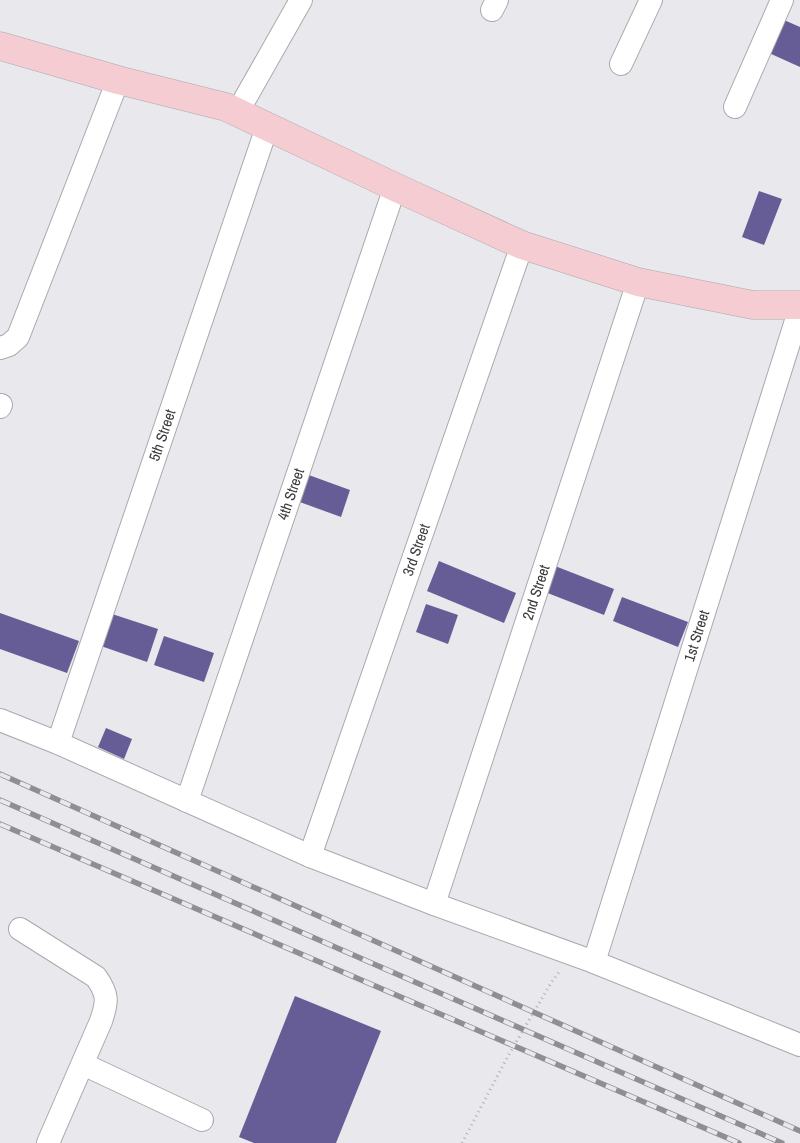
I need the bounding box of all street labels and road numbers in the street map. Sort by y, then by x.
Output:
street label: 5th Street [143,406,181,464]
street label: 4th Street [272,465,309,523]
street label: 3rd Street [397,520,435,579]
street label: 2nd Street [517,561,555,622]
street label: 1st Street [678,607,714,664]

